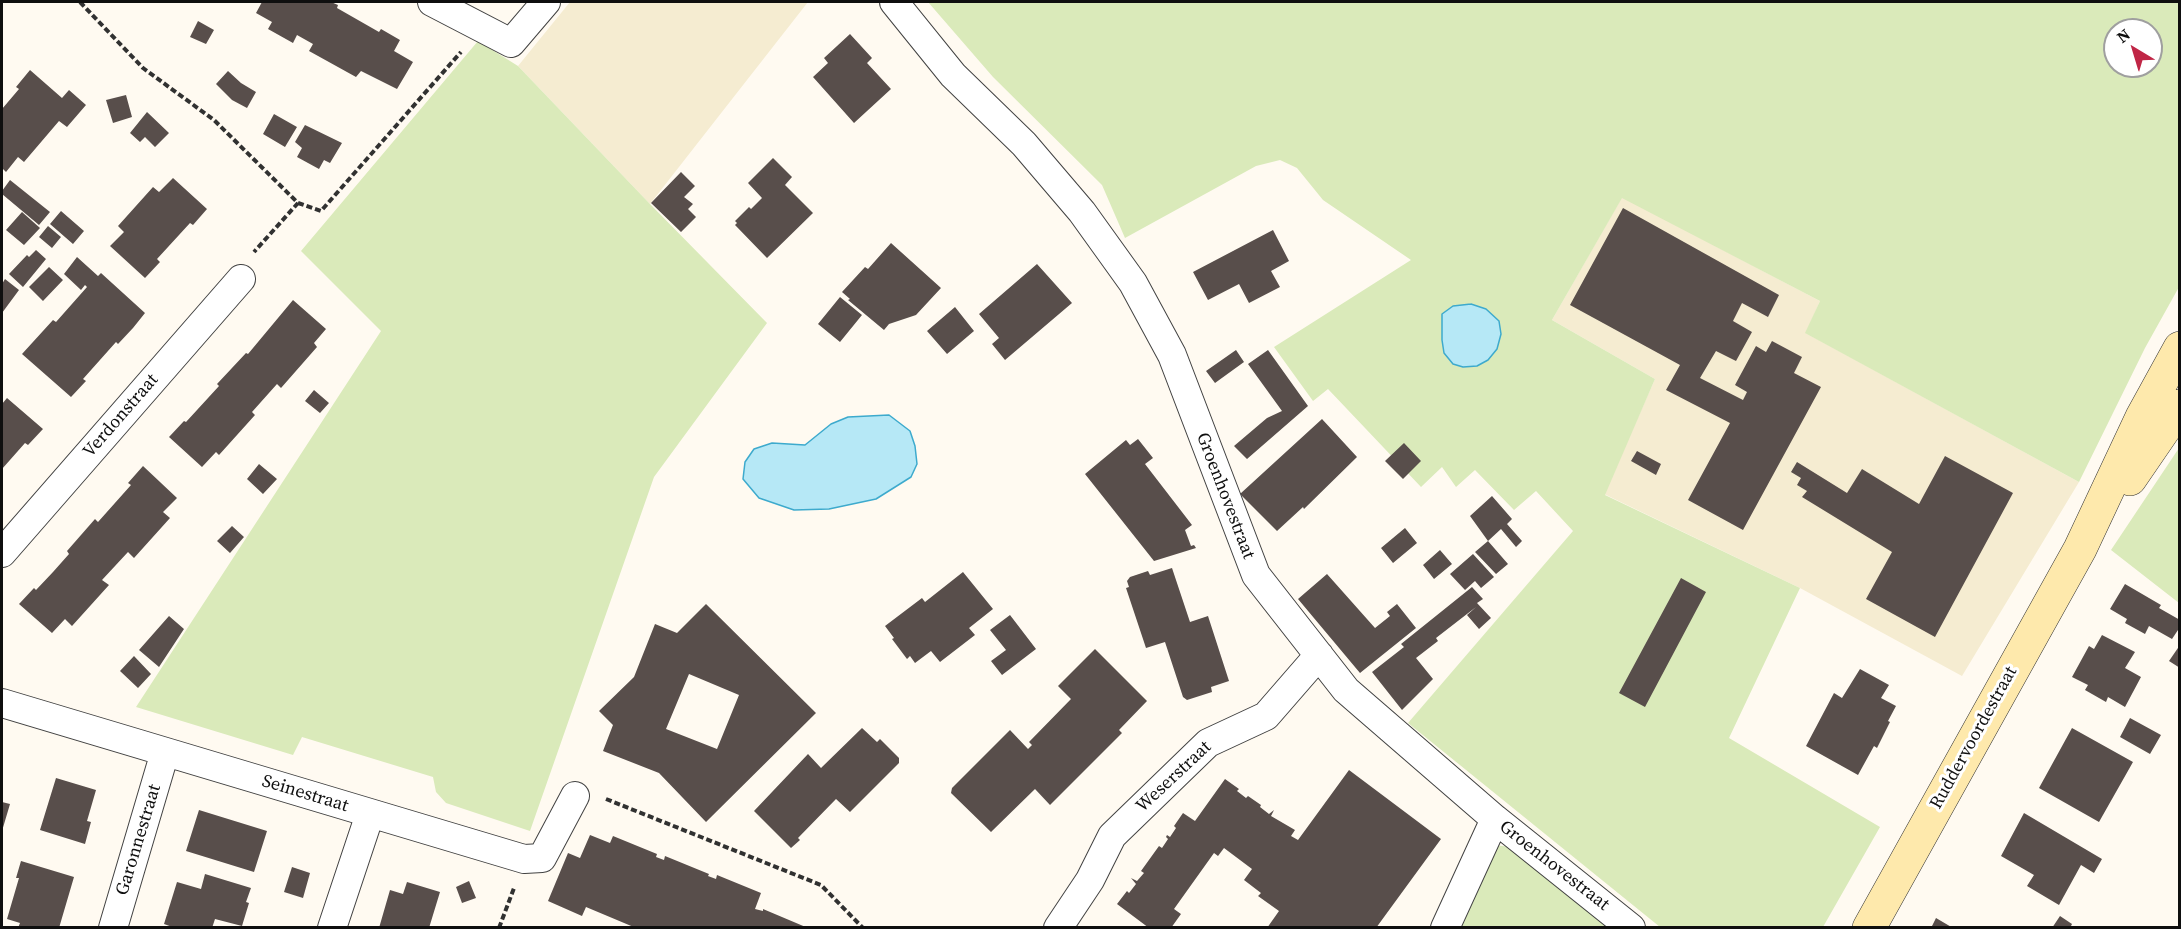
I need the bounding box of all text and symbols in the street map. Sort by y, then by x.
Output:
north arrow [2103,18,2163,78]
text: N [2112,23,2135,48]
street label: Verdonstraat [79,370,163,462]
street label: Groenhovestraat [1191,430,1259,562]
street label: Ruddervoordestraat [1926,663,2022,813]
street label: Weserstraat [1132,737,1216,817]
street label: Seinestraat [259,771,351,817]
street label: Garonnestraat [112,782,166,898]
street label: Groenhovestraat [1495,816,1613,916]

